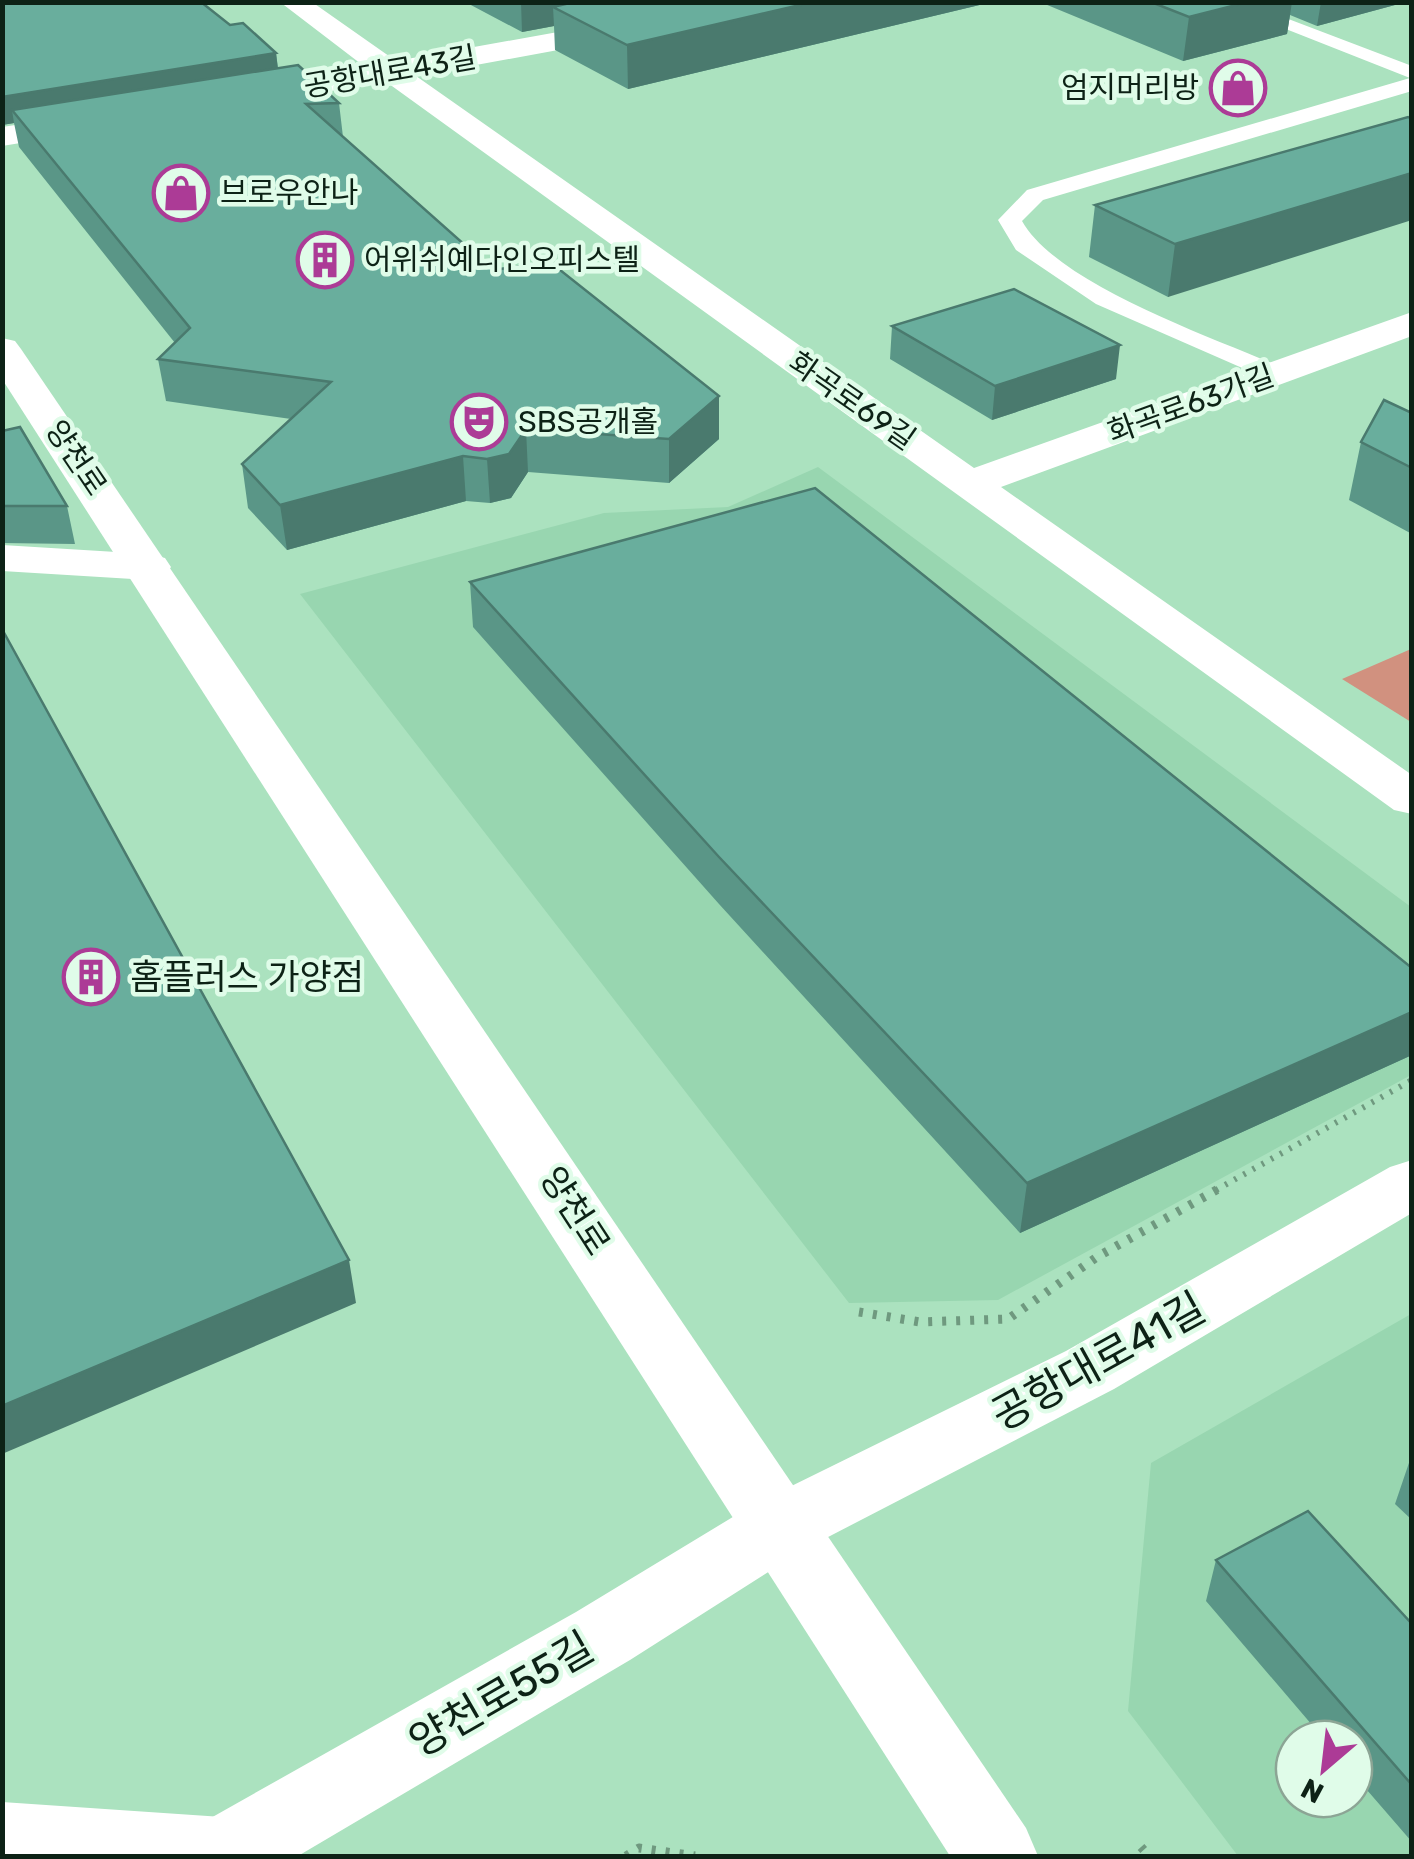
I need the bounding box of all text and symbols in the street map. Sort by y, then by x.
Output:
street label: 공항대로43길 [301,39,479,105]
shop icon: 엄지머리방 [1208,58,1268,118]
place label: 엄지머리방 [1061,70,1199,106]
shop icon: 브로우안나 [151,163,211,223]
place label: 브로우안나 [220,175,358,211]
building icon: 어위쉬예다인오피스텔 [295,230,355,290]
place label: 어위쉬예다인오피스텔 [364,242,640,278]
street label: 화곡로69길 [782,344,922,458]
street label: 화곡로63가길 [1103,357,1279,451]
theatre icon: SBS공개홀 [449,392,509,452]
place label: SBS공개홀 [518,404,658,440]
street label: 양천로 [38,414,114,502]
building icon: 홈플러스 가양점 [61,947,121,1007]
place label: 홈플러스 가양점 [130,956,364,998]
street label: 양천로 [531,1159,619,1263]
street label: 공항대로41길 [983,1283,1214,1441]
street label: 양천로55길 [400,1622,603,1768]
north arrow [1274,1719,1374,1819]
text: N [1296,1771,1329,1810]

